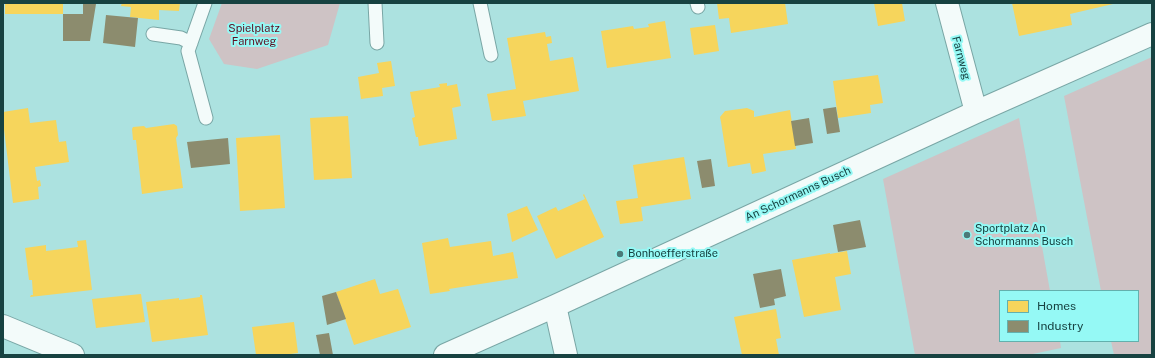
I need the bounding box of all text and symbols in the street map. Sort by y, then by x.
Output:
park label: Spielplatz Farnweg [228,22,280,48]
street label: Farnweg [949,35,973,81]
street label: An Schormanns Busch [743,164,853,224]
place label: Sportplatz An Schormanns Busch [975,222,1073,248]
marker: Sportplatz An Schormanns Busch [962,230,972,240]
place label: Bonhoefferstraße [628,247,718,261]
marker: Bonhoefferstraße [615,249,625,259]
legend [999,290,1139,342]
text: Homes [1037,299,1076,313]
text: Industry [1037,319,1083,333]

